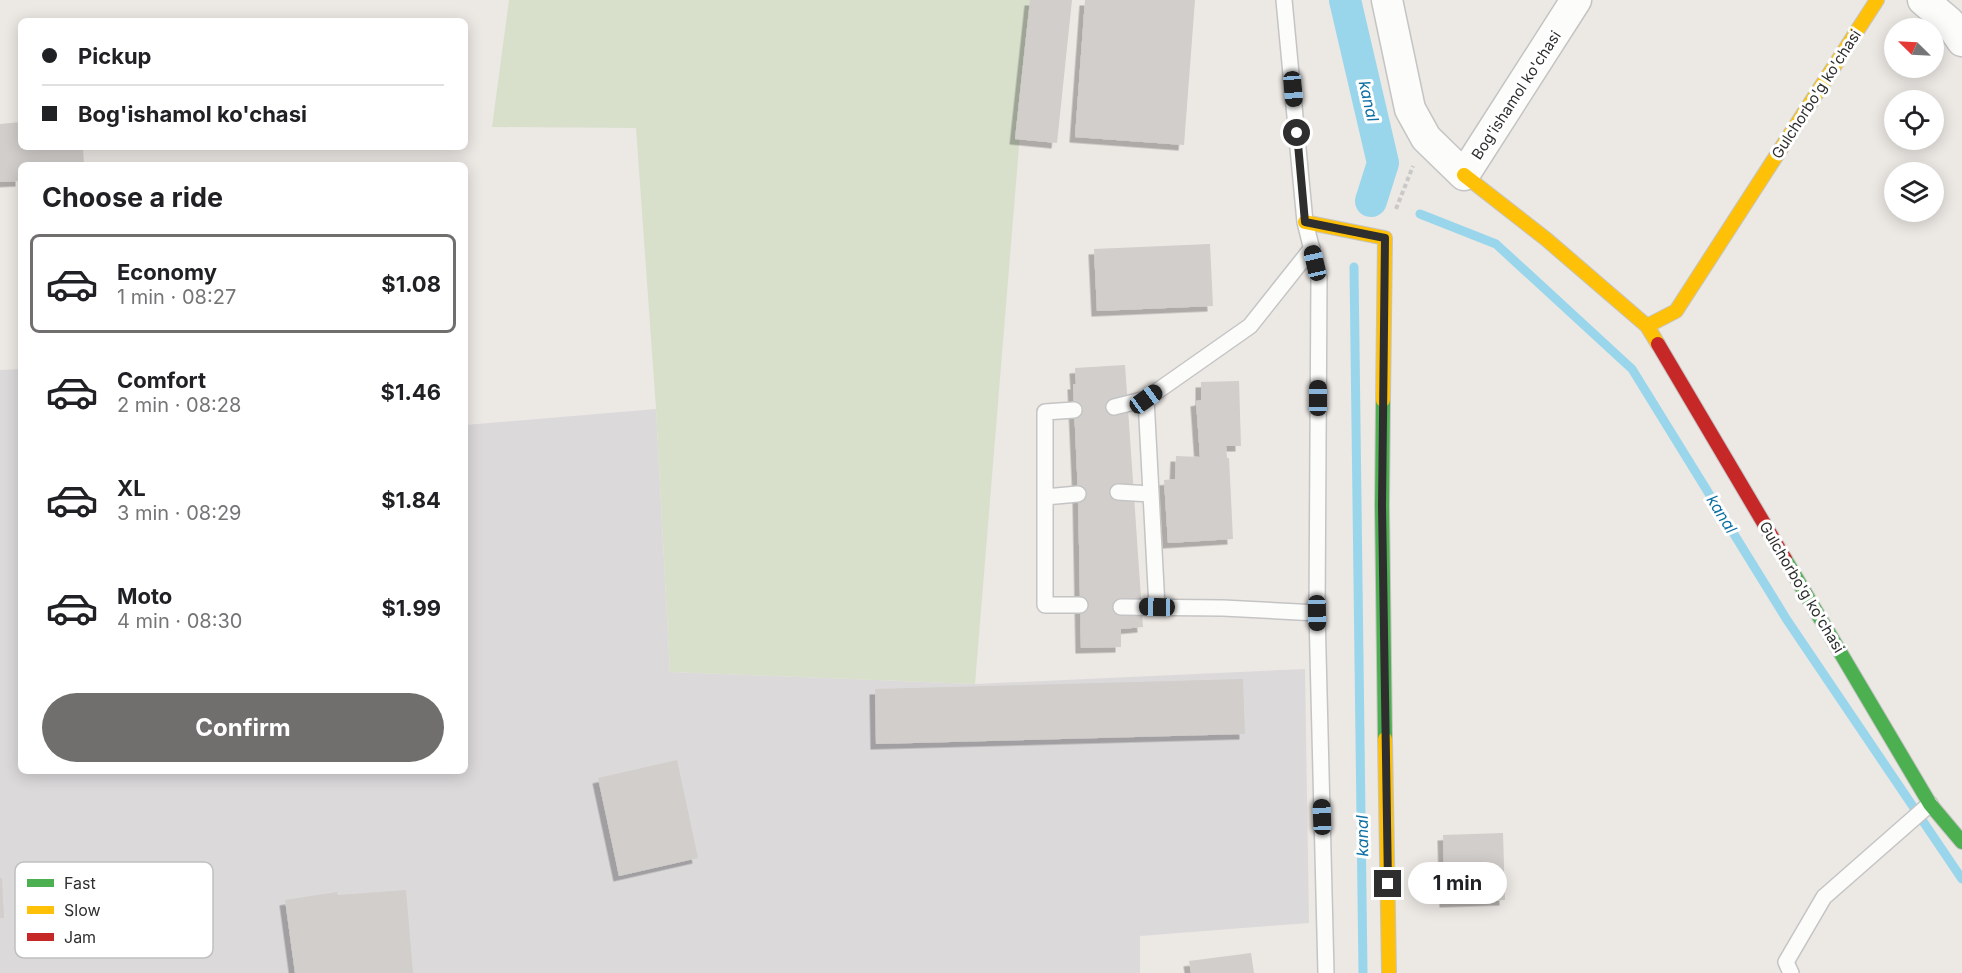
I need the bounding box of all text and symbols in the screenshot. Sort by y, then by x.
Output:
north arrow [1884,18,1944,78]
map controls [1884,18,1944,222]
street label: Gulchorbo'g ko'chasi [1767,26,1865,162]
street label: Bog'ishamol ko'chasi [1467,27,1565,163]
text: Pickup [78,43,152,69]
car [1282,70,1304,108]
water label: kanal [1355,79,1383,124]
button: locate [1884,90,1944,150]
text: Bog'ishamol ko'chasi [78,101,307,127]
route start [1283,119,1310,146]
button: layers [1884,162,1944,222]
text: Choose a ride [42,181,223,214]
car [1302,243,1328,283]
icon: car [45,257,99,311]
text: Economy [117,259,217,285]
text: $1.08 [381,271,441,297]
text: 1 min · 08:27 [117,285,236,309]
icon: car [45,365,99,419]
text: Comfort [117,367,206,393]
text: $1.46 [381,379,441,405]
car [1309,380,1327,416]
car [1126,381,1166,417]
text: 2 min · 08:28 [117,393,241,417]
icon: car [45,473,99,527]
text: XL [117,475,146,501]
text: $1.84 [381,487,441,513]
water label: kanal [1703,491,1742,537]
text: 3 min · 08:29 [117,501,242,525]
street label: Gulchorbo'g ko'chasi [1755,518,1849,656]
icon: car [45,581,99,635]
text: Moto [117,583,172,609]
text: $1.99 [381,595,441,621]
car [1308,595,1326,631]
car [1139,598,1175,616]
text: 4 min · 08:30 [117,609,242,633]
button: Confirm [42,693,444,762]
car [1312,799,1332,835]
water label: kanal [1352,815,1372,857]
legend [15,862,213,958]
callout: 1 min [1409,863,1508,905]
route end [1374,870,1401,897]
text: 1 min [1433,871,1482,895]
text: Fast [64,873,96,893]
text: Slow [64,900,101,920]
text: Jam [64,927,96,947]

